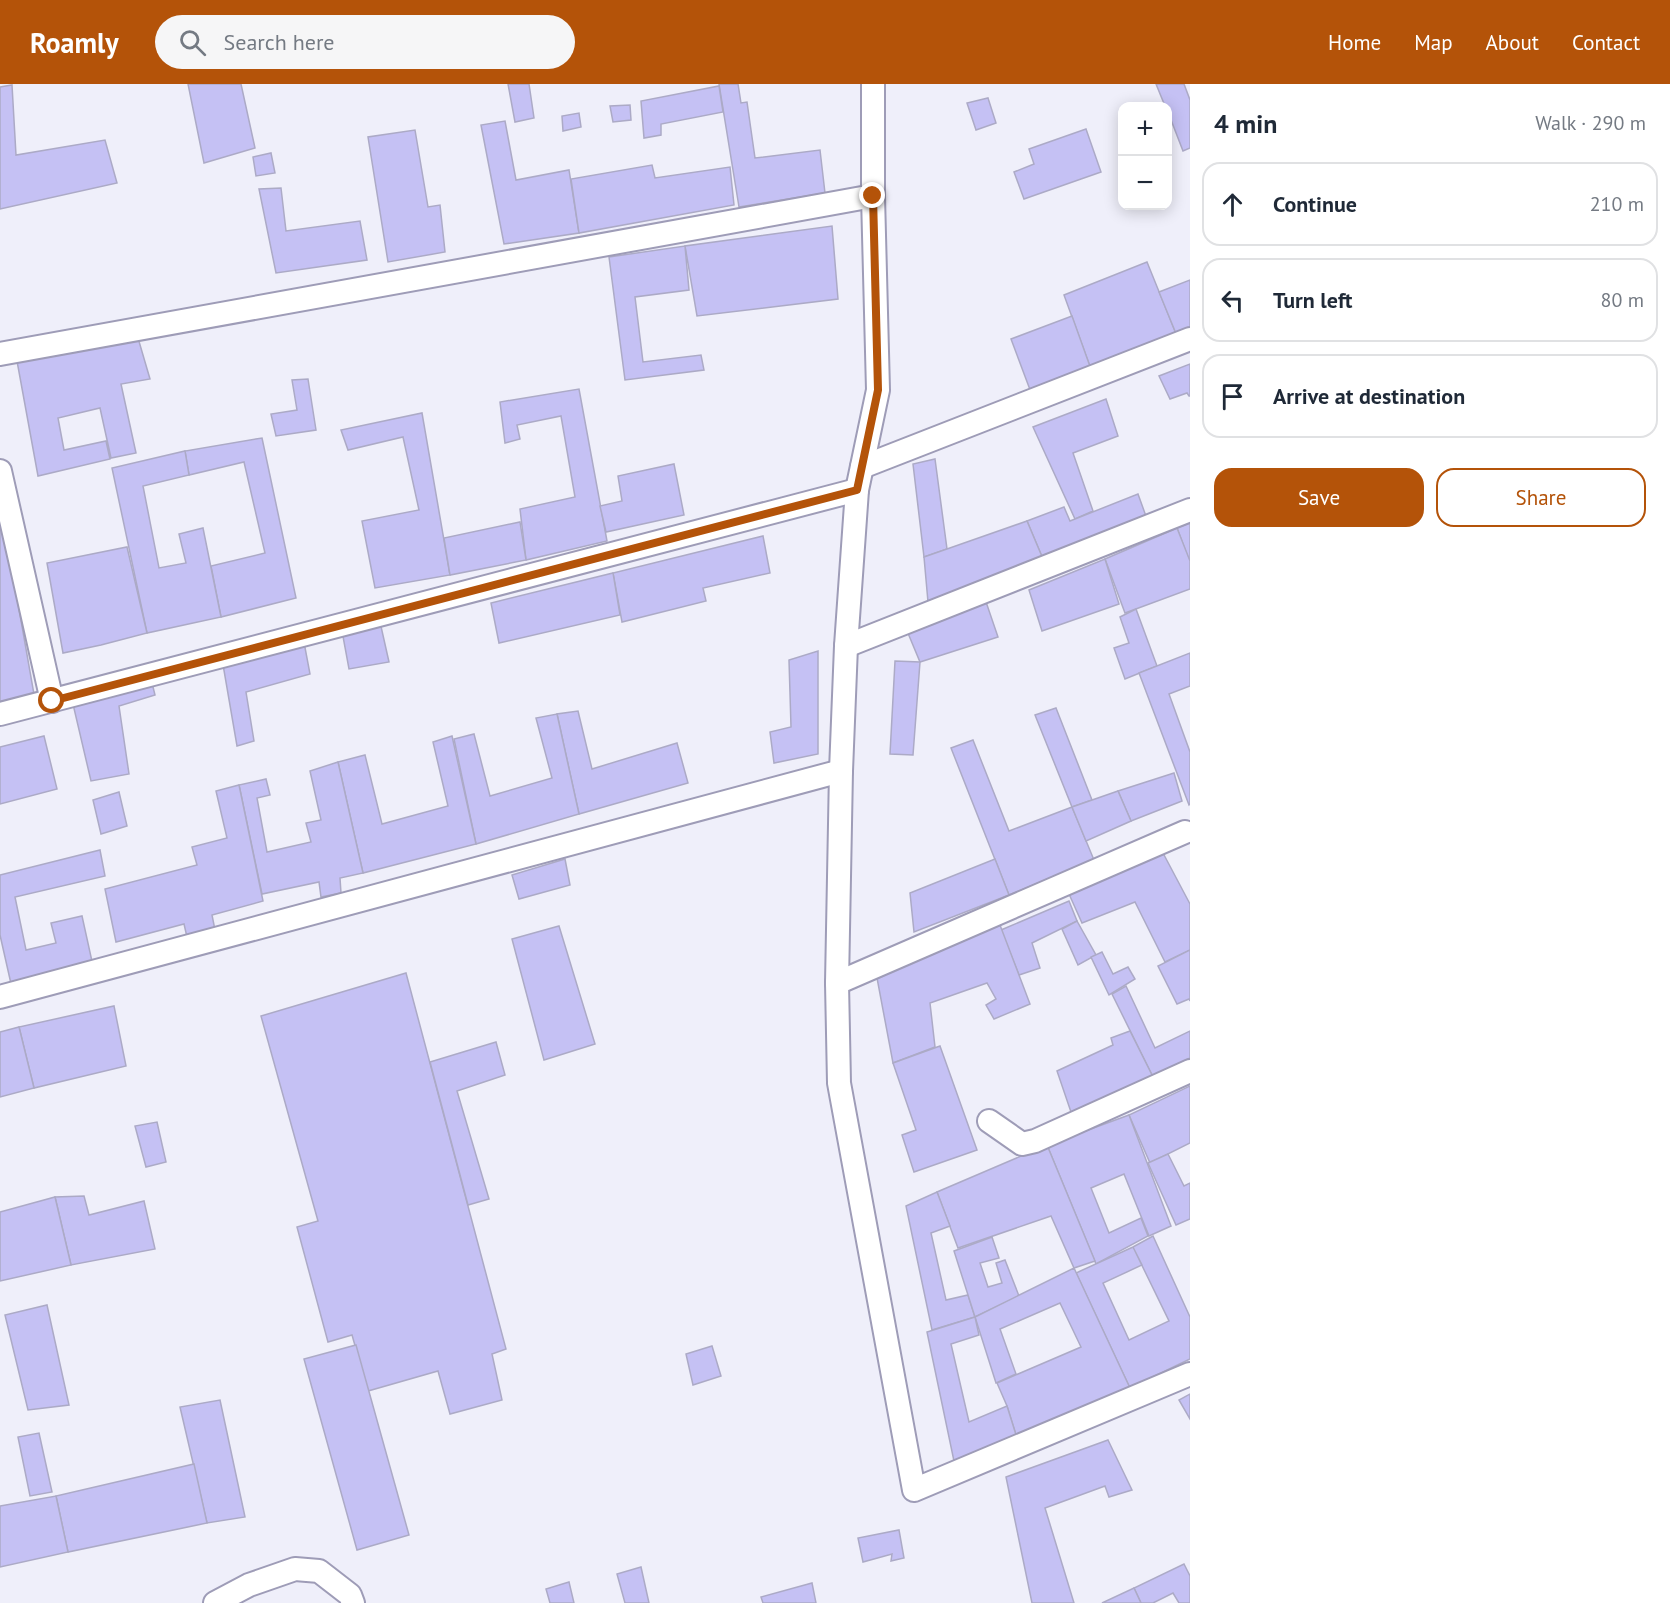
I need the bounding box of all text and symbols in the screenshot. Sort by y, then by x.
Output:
search box [155,15,575,69]
text: Roamly [30,24,119,61]
icon: search [176,26,209,59]
text: Search here [224,28,335,56]
text: Home [1328,29,1381,56]
text: Map [1414,29,1453,56]
text: About [1486,29,1539,56]
text: Contact [1572,29,1640,56]
map controls [1118,102,1172,210]
button: + [1118,102,1172,156]
text: 4 min [1214,107,1277,140]
text: Walk · 290 m [1535,110,1646,136]
button: − [1118,156,1172,210]
route end [859,182,885,208]
icon: ahead [1216,188,1249,221]
text: Continue [1273,190,1357,218]
text: 210 m [1590,191,1644,217]
icon: left [1216,284,1249,317]
text: Turn left [1273,286,1353,314]
text: 80 m [1601,287,1644,313]
icon: arrive [1216,380,1249,413]
text: Arrive at destination [1273,382,1465,410]
button: Save [1214,468,1424,527]
button: Share [1436,468,1646,527]
route start [38,687,64,713]

